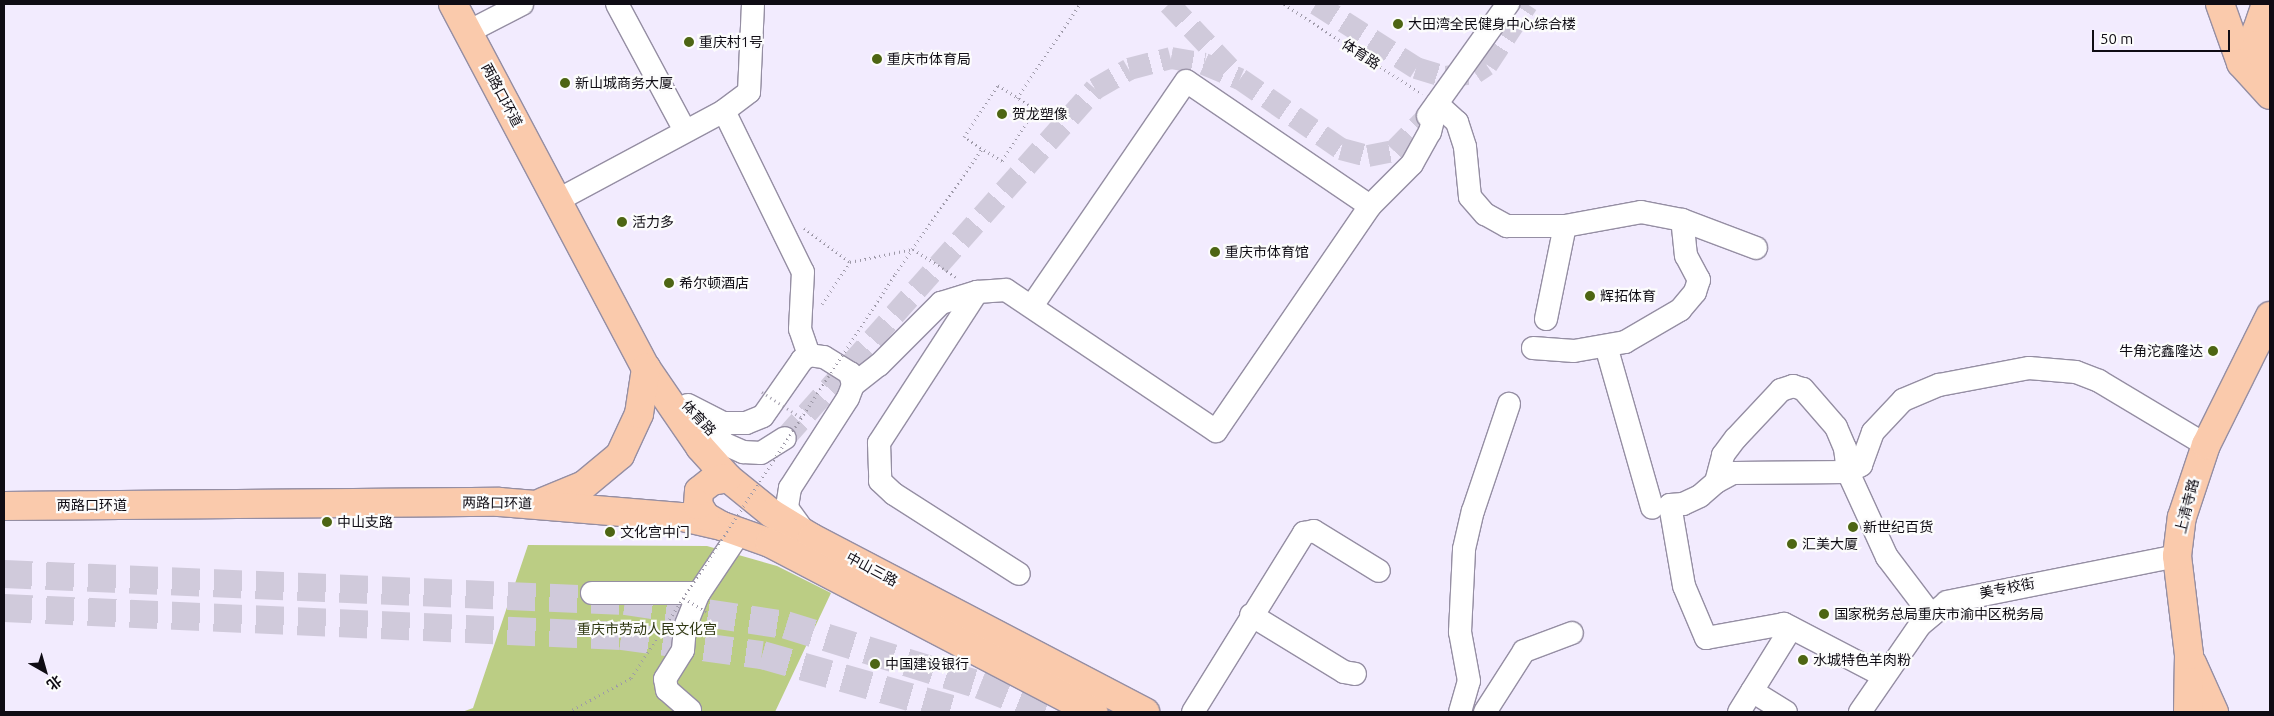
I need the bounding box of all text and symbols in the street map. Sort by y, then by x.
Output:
place label: 大田湾全民健身中心综合楼 [1408,16,1576,32]
marker: 大田湾全民健身中心综合楼 [1392,18,1404,30]
scale bar [2094,20,2232,52]
text: 50 m [2100,30,2133,47]
place label: 重庆村1号 [699,34,763,50]
marker: 重庆村1号 [683,36,695,48]
street label: 体育路 [1339,36,1383,72]
place label: 重庆市体育局 [887,51,971,67]
marker: 重庆市体育局 [871,53,883,65]
street label: 两路口环道 [478,60,526,130]
place label: 新山城商务大厦 [575,75,673,91]
marker: 新山城商务大厦 [559,77,571,89]
place label: 贺龙塑像 [1012,106,1068,122]
marker: 贺龙塑像 [996,108,1008,120]
place label: 活力多 [632,214,674,230]
marker: 活力多 [616,216,628,228]
place label: 重庆市体育馆 [1225,244,1309,260]
marker: 重庆市体育馆 [1209,246,1221,258]
place label: 希尔顿酒店 [679,275,749,291]
marker: 希尔顿酒店 [663,277,675,289]
place label: 辉拓体育 [1600,288,1656,304]
marker: 辉拓体育 [1584,290,1596,302]
place label: 牛角沱鑫隆达 [2119,343,2203,359]
marker: 牛角沱鑫隆达 [2207,345,2219,357]
street label: 体育路 [679,397,719,439]
street label: 上清寺路 [2172,477,2202,535]
street label: 两路口环道 [462,494,532,512]
street label: 两路口环道 [57,497,127,513]
place label: 中山支路 [337,514,393,530]
marker: 中山支路 [321,516,333,528]
place label: 新世纪百货 [1863,519,1933,535]
marker: 新世纪百货 [1847,521,1859,533]
place label: 文化宫中门 [620,524,690,540]
marker: 文化宫中门 [604,526,616,538]
place label: 汇美大厦 [1802,536,1858,552]
marker: 汇美大厦 [1786,538,1798,550]
street label: 中山三路 [843,548,901,590]
street label: 美专校街 [1978,574,2036,602]
place label: 国家税务总局重庆市渝中区税务局 [1834,606,2044,622]
marker: 国家税务总局重庆市渝中区税务局 [1818,608,1830,620]
park label: 重庆市劳动人民文化宫 [577,621,717,637]
north arrow [20,646,70,696]
place label: 水城特色羊肉粉 [1813,652,1911,668]
marker: 水城特色羊肉粉 [1797,654,1809,666]
place label: 中国建设银行 [885,656,969,672]
marker: 中国建设银行 [869,658,881,670]
text: 北 [44,672,65,693]

